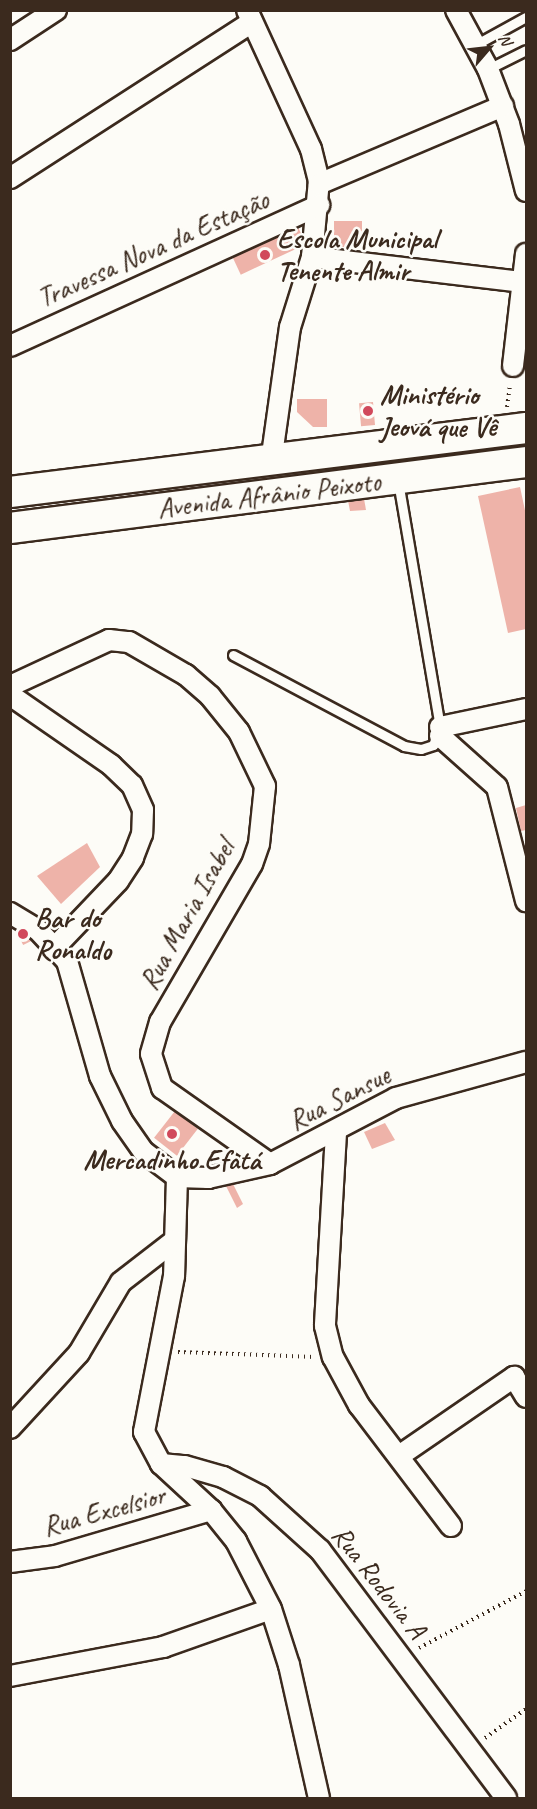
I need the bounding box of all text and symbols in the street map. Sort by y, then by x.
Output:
north arrow [459,18,519,78]
text: N [494,30,516,49]
street label: Travessa Nova da Estação [32,183,274,315]
place label: Escola Municipal Tenente Almir [277,222,438,288]
marker: Escola Municipal Tenente Almir [258,248,272,262]
place label: Ministério Jeová que Vê [380,378,496,444]
marker: Ministério Jeová que Vê [361,404,375,418]
street label: Avenida Afrânio Peixoto [156,465,382,525]
street label: Rua Maria Isabel [132,834,242,996]
place label: Bar do Ronaldo [35,901,111,967]
marker: Bar do Ronaldo [16,927,30,941]
street label: Rua Sansue [282,1058,396,1138]
marker: Mercadinho Efatá [165,1127,179,1141]
place label: Mercadinho Efatá [83,1143,261,1177]
street label: Rua Excelsior [39,1479,169,1543]
street label: Rua Rodovia A [324,1518,434,1646]

